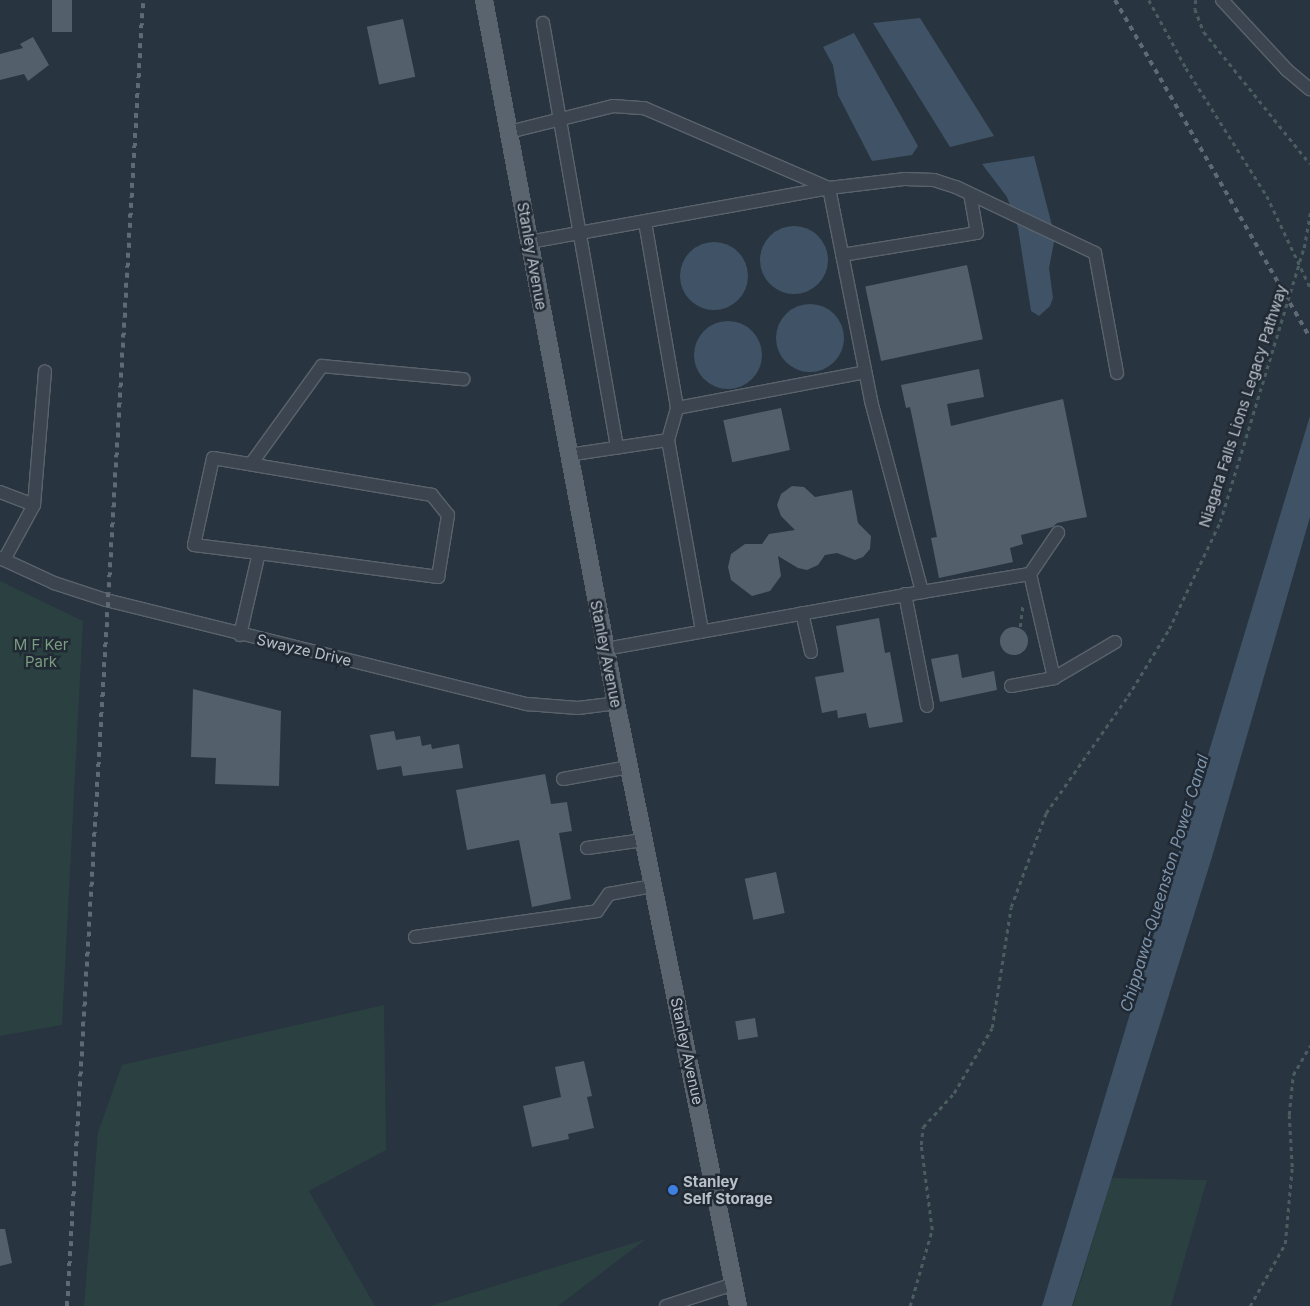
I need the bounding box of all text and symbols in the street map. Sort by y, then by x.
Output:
street label: Stanley Avenue [514,201,550,311]
street label: Niagara Falls Lions Legacy Pathway [1195,282,1291,530]
street label: Stanley Avenue [587,599,625,709]
street label: Swayze Drive [255,630,353,670]
park label: M F Ker Park [14,635,68,670]
water label: Chippawa-Queenston Power Canal [1116,752,1212,1014]
street label: Stanley Avenue [667,996,707,1106]
place label: Stanley Self Storage [683,1172,773,1207]
marker: Stanley Self Storage [667,1184,679,1196]

